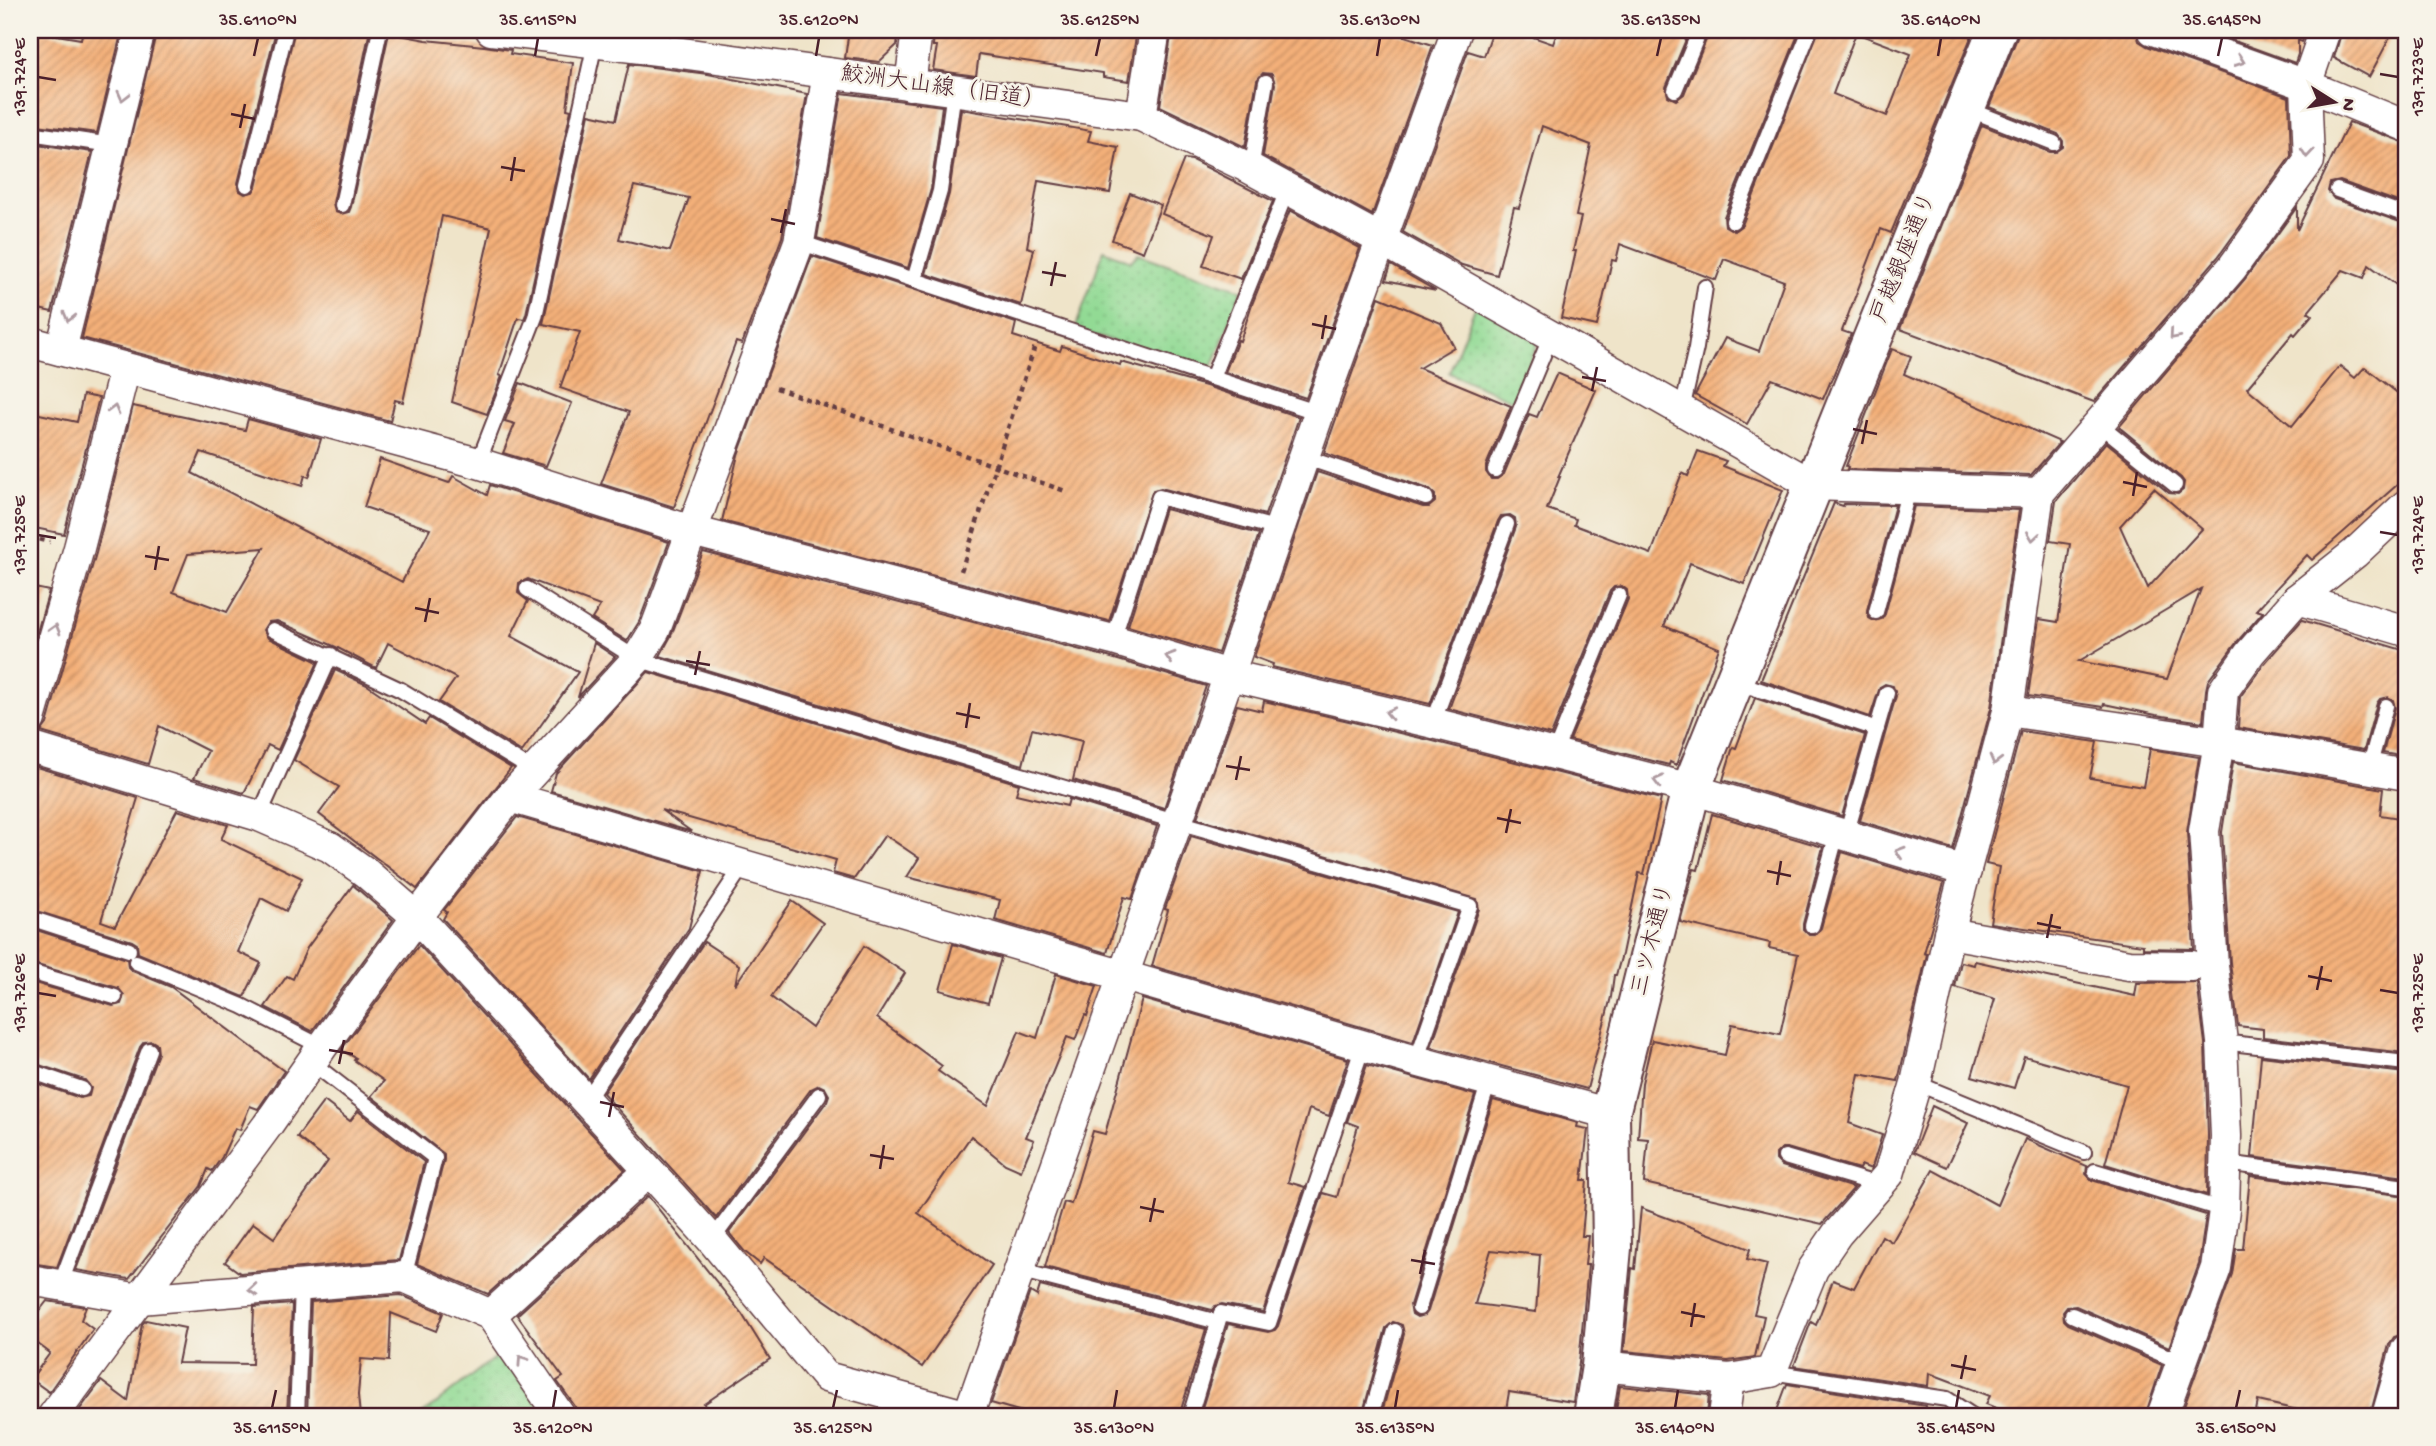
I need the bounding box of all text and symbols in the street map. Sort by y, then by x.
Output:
text: 35.6110°N [218,11,297,32]
text: 35.6115°N [498,11,577,32]
text: 35.6120°N [778,11,859,32]
text: 35.6125°N [1060,11,1140,32]
text: 35.6130°N [1339,11,1420,32]
text: 35.6135°N [1620,11,1701,32]
text: 35.6140°N [1900,11,1981,32]
text: 35.6145°N [2182,11,2261,32]
text: 139.723°E [2409,37,2430,117]
text: 139.724°E [11,38,32,117]
one-way arrow [2234,53,2246,67]
street label: 鮫洲大山線（旧道） [839,60,1048,117]
north arrow [2300,66,2370,136]
one-way arrow [117,90,131,102]
text: N [2335,96,2360,113]
one-way arrow [2300,148,2315,159]
street label: 戸越銀座通り [1866,189,1943,327]
one-way arrow [63,311,77,323]
one-way arrow [2170,326,2182,339]
one-way arrow [106,404,121,416]
text: 139.725°E [11,495,32,575]
text: 139.724°E [2409,496,2430,575]
one-way arrow [2025,530,2040,542]
one-way arrow [47,624,62,636]
one-way arrow [1164,651,1177,665]
one-way arrow [1385,706,1397,721]
one-way arrow [1989,754,2003,766]
one-way arrow [1653,775,1665,789]
one-way arrow [1895,845,1907,860]
street label: 三ツ木通り [1626,881,1681,999]
text: 139.726°E [11,953,32,1033]
text: 139.725°E [2409,953,2430,1033]
one-way arrow [247,1282,258,1297]
one-way arrow [518,1355,530,1368]
text: 35.6115°N [232,1419,311,1440]
text: 35.6120°N [512,1419,593,1440]
text: 35.6125°N [793,1419,873,1440]
text: 35.6130°N [1073,1419,1154,1440]
text: 35.6135°N [1354,1419,1435,1440]
text: 35.6140°N [1634,1419,1715,1440]
text: 35.6145°N [1916,1419,1995,1440]
text: 35.6150°N [2195,1419,2276,1440]

